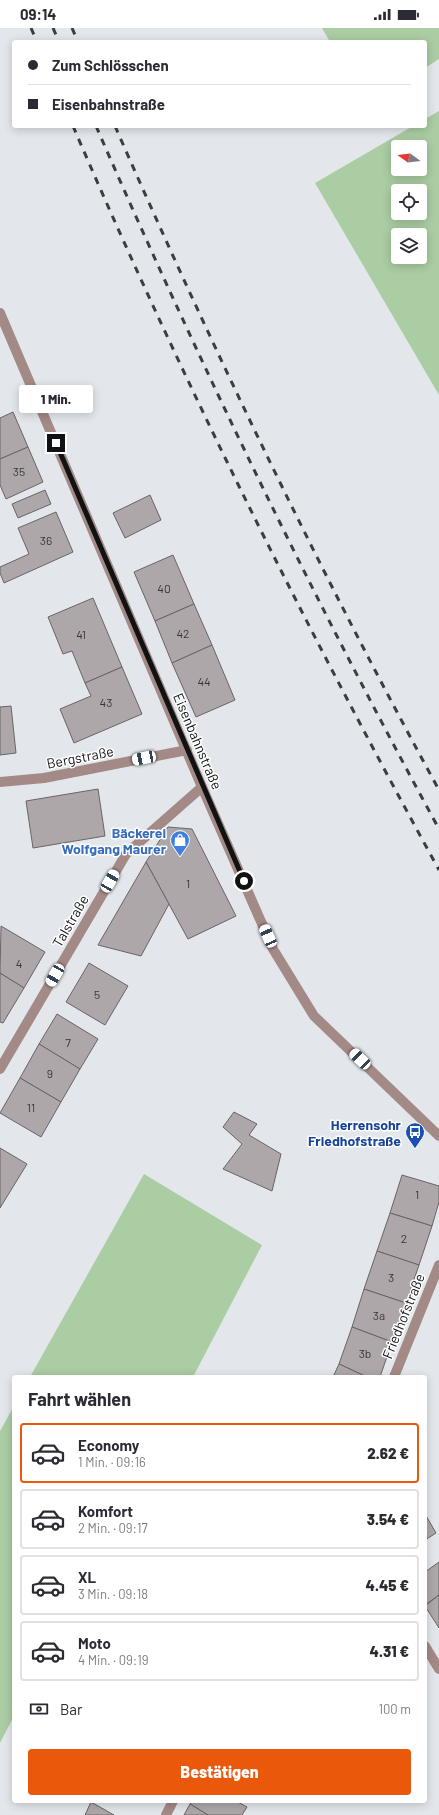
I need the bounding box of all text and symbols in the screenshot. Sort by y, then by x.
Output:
text: 09:14 [20,5,56,23]
text: Zum Schlösschen [52,56,169,74]
text: Eisenbahnstraße [52,95,165,113]
north arrow [391,140,427,176]
map controls [391,140,427,264]
button: locate [391,184,427,220]
button: layers [391,228,427,264]
callout: 1 Min. [19,385,93,413]
text: 1 Min. [41,391,71,407]
route end [47,434,65,452]
house number: 35 [13,464,25,478]
house number: 36 [40,533,52,547]
house number: 40 [157,581,171,595]
house number: 42 [176,626,190,640]
house number: 41 [76,627,86,641]
house number: 44 [197,674,211,688]
street label: Eisenbahnstraße [170,690,226,792]
house number: 43 [100,695,112,709]
street label: Bergstraße [45,742,115,772]
car [131,750,157,766]
place label: Bäckerei Wolfgang Maurer [62,824,167,857]
shop icon: Bäckerei Wolfgang Maurer [169,829,191,857]
car [99,868,121,894]
route start [235,872,253,890]
house number: 1 [186,876,190,890]
street label: Talstraße [48,892,92,950]
car [258,923,278,949]
house number: 4 [16,956,22,970]
car [44,962,66,988]
house number: 5 [94,987,100,1001]
house number: 7 [65,1035,71,1049]
car [347,1046,373,1072]
house number: 9 [47,1066,53,1080]
house number: 11 [27,1100,35,1114]
place label: Herrensohr Friedhofstraße [308,1116,402,1149]
bus stop icon: Herrensohr Friedhofstraße [404,1121,426,1149]
house number: 1 [415,1187,419,1201]
house number: 2 [401,1231,407,1245]
house number: 3 [388,1270,394,1284]
street label: Friedhofstraße [378,1271,428,1361]
house number: 3a [373,1308,385,1322]
house number: 3b [359,1346,371,1360]
text: Fahrt wählen [28,1388,131,1410]
icon: car [30,1435,66,1471]
text: Economy [78,1436,139,1454]
text: 2.62 € [367,1444,409,1462]
text: 1 Min. · 09:16 [78,1454,146,1470]
icon: car [30,1501,66,1537]
text: Komfort [78,1502,133,1520]
text: 3.54 € [367,1510,409,1528]
text: 2 Min. · 09:17 [78,1520,148,1536]
icon: car [30,1567,66,1603]
text: XL [78,1568,96,1586]
text: 4.45 € [366,1576,409,1594]
text: 3 Min. · 09:18 [78,1586,148,1602]
icon: car [30,1633,66,1669]
text: Moto [78,1634,111,1652]
text: 4.31 € [370,1642,409,1660]
text: 4 Min. · 09:19 [78,1652,149,1668]
icon: cash [28,1698,50,1720]
text: Bar [60,1700,82,1718]
text: 100 m [378,1701,411,1717]
button: Bestätigen [28,1749,411,1795]

